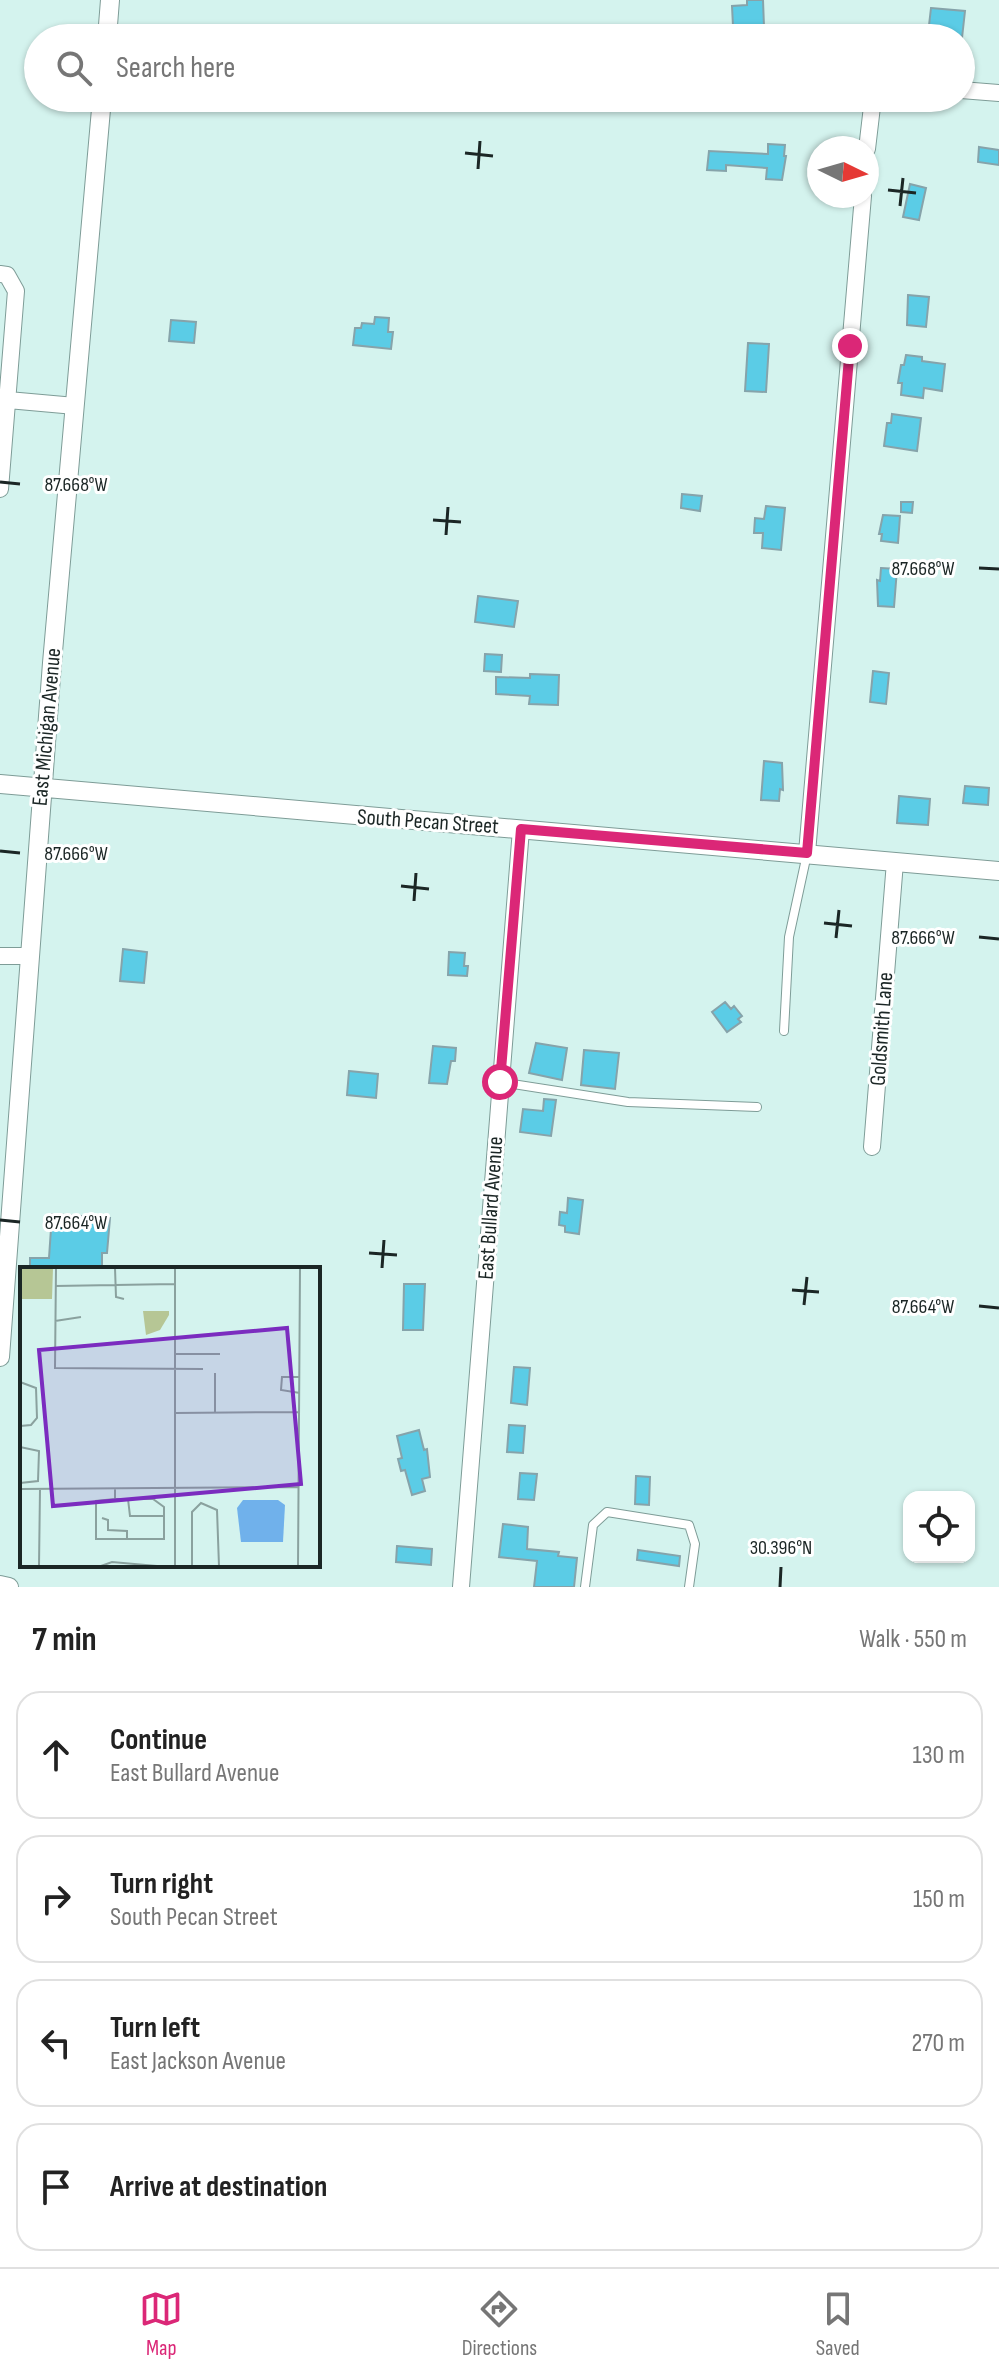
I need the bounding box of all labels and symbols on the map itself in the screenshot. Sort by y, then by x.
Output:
north arrow [807,136,879,208]
route end [832,328,868,364]
text: 87.668°W [44,473,108,497]
text: 87.668°W [891,557,955,581]
street label: East Michigan Avenue [27,647,67,807]
street label: South Pecan Street [356,804,500,840]
text: 87.666°W [44,842,108,866]
text: 87.666°W [891,926,955,950]
street label: Goldsmith Lane [865,971,899,1087]
route start [482,1064,518,1100]
street label: East Bullard Avenue [473,1136,509,1280]
text: 87.664°W [45,1211,107,1235]
inset map [20,1267,320,1567]
text: 87.664°W [892,1295,954,1319]
text: 30.396°N [750,1536,812,1560]

